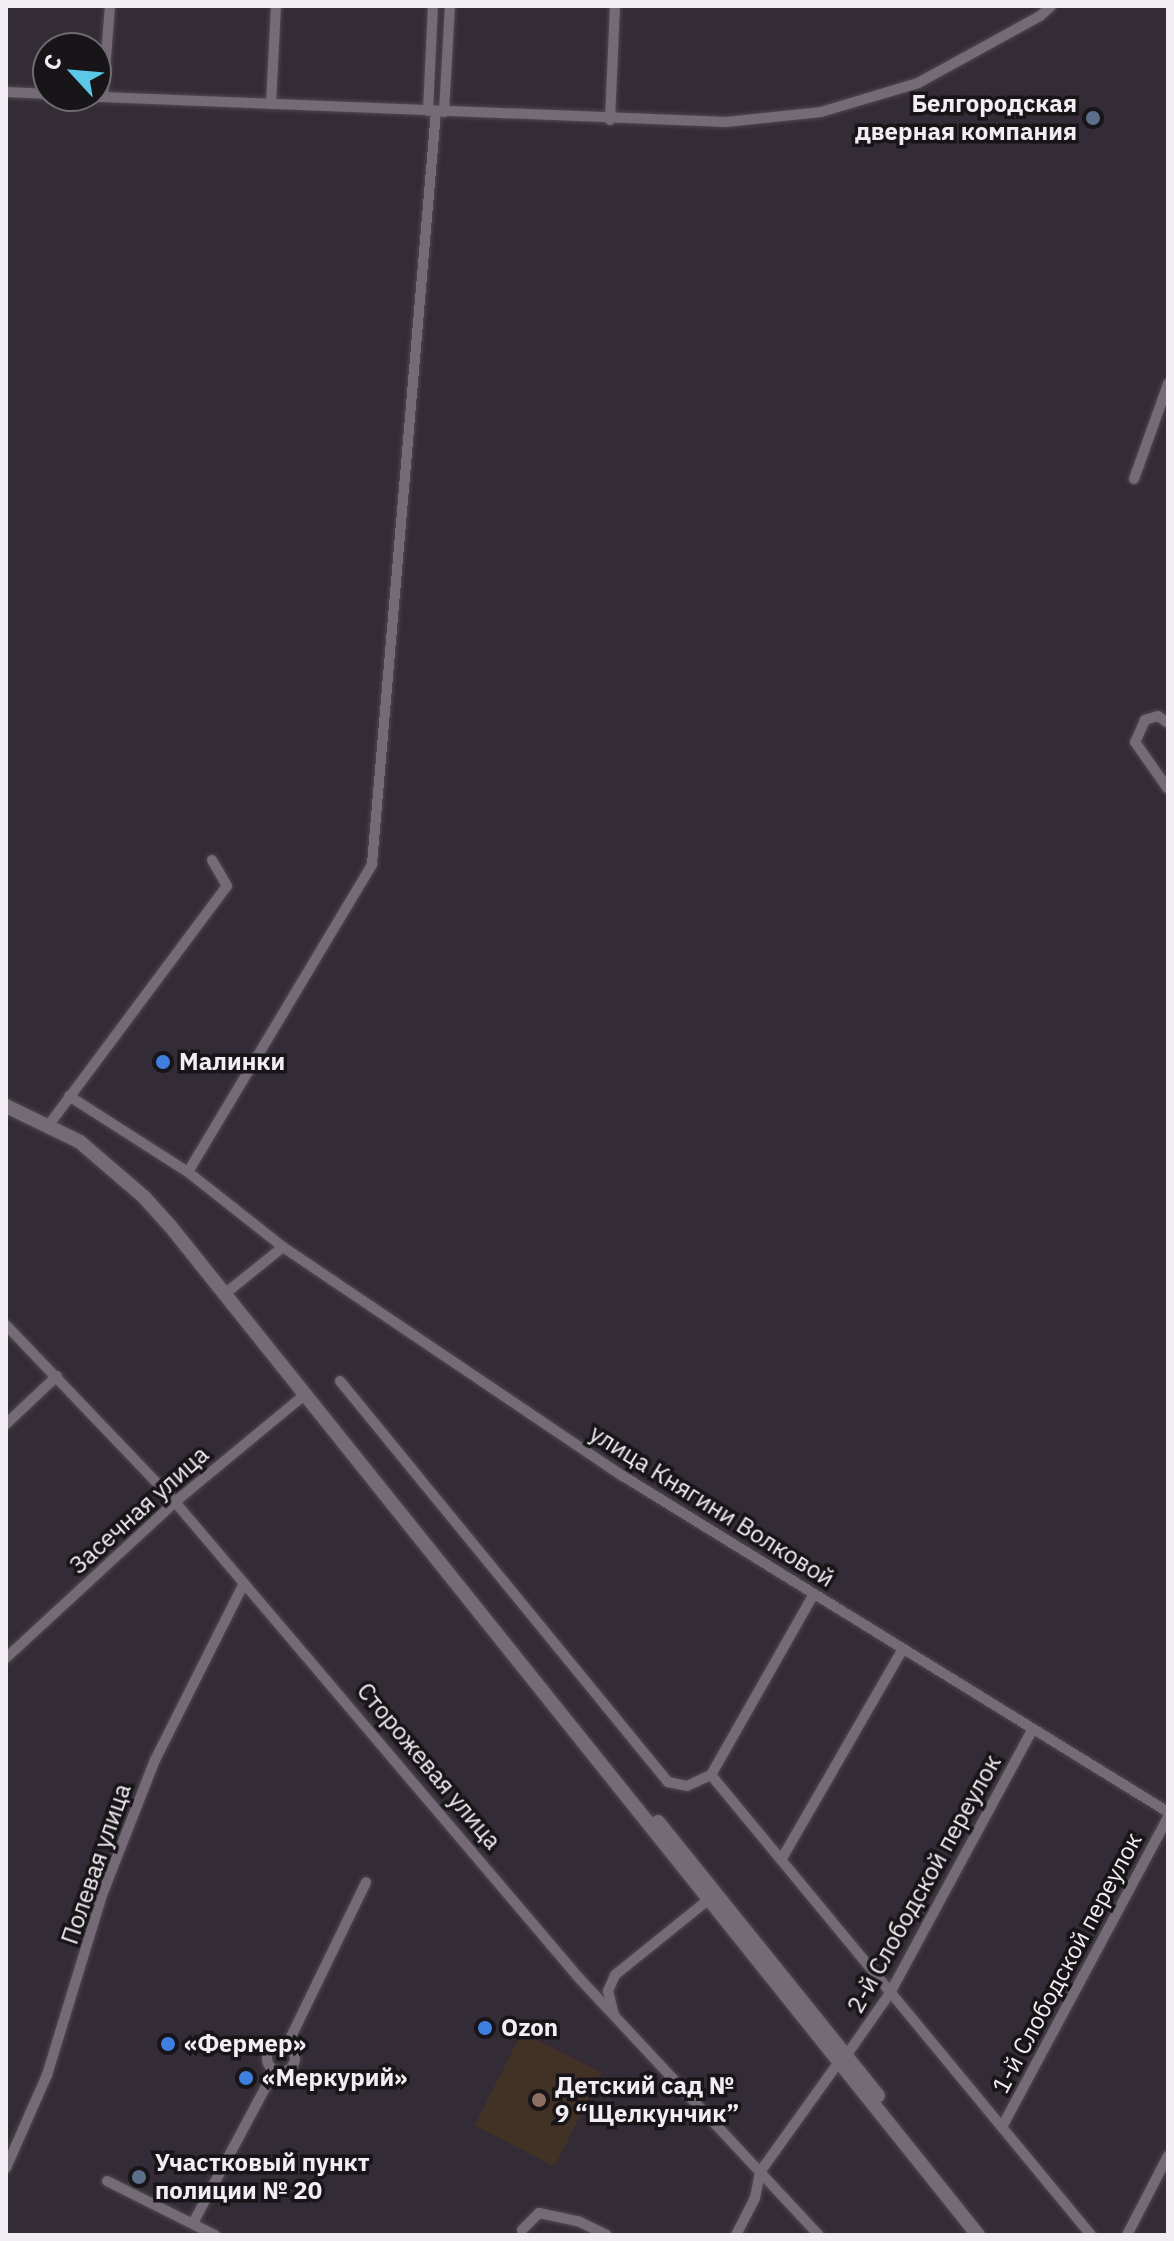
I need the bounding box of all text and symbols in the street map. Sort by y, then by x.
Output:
north arrow [32,32,112,112]
text: С [36,49,68,75]
place label: Белгородская дверная компания [855,90,1077,146]
marker: Белгородская дверная компания [1084,109,1102,127]
place label: Малинки [179,1048,285,1076]
marker: Малинки [154,1053,172,1071]
street label: улица Княгини Волковой [584,1419,840,1593]
street label: Засечная улица [64,1440,214,1580]
street label: Сторожевая улица [351,1677,507,1855]
street label: 2-й Слободской переулок [841,1750,1007,2018]
street label: Полевая улица [55,1780,137,1948]
street label: 1-й Слободской переулок [986,1828,1148,2098]
place label: Ozon [501,2014,558,2042]
marker: Ozon [476,2019,494,2037]
place label: «Фермер» [184,2030,306,2058]
marker: «Фермер» [159,2035,177,2053]
place label: «Меркурий» [262,2064,407,2092]
marker: «Меркурий» [237,2069,255,2087]
place label: Детский сад № 9 “Щелкунчик” [555,2072,739,2128]
marker: Детский сад № 9 “Щелкунчик” [530,2091,548,2109]
place label: Участковый пункт полиции № 20 [155,2149,370,2205]
marker: Участковый пункт полиции № 20 [130,2168,148,2186]

